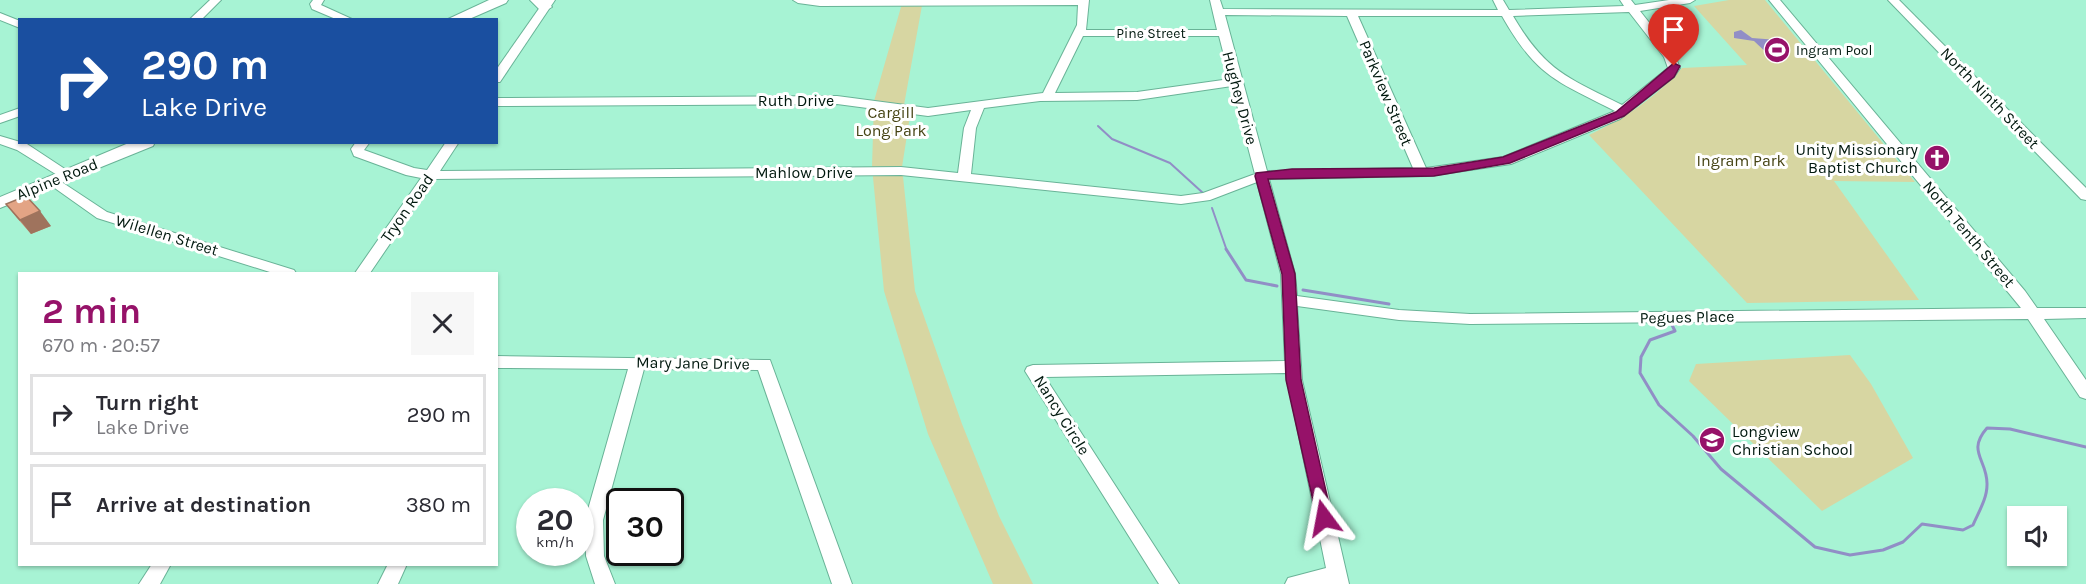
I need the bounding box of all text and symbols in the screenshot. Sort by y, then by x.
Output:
pin [1648,4,1699,66]
icon: arrive [1657,13,1690,46]
street label: Pine Street [1116,25,1186,42]
sports icon: Ingram Pool [1762,35,1792,65]
street label: Parkview Street [1355,37,1417,149]
text: 290 m [141,40,269,90]
icon: right [42,42,120,120]
place label: Ingram Pool [1796,42,1872,59]
street label: North Ninth Street [1937,43,2043,153]
street label: Hughey Drive [1218,49,1262,147]
text: Lake Drive [141,91,267,123]
street label: Ruth Drive [758,91,834,110]
park label: Cargill Long Park [855,103,927,140]
place label: Unity Missionary Baptist Church [1796,140,1919,177]
church icon: Unity Missionary Baptist Church [1922,143,1952,173]
park label: Ingram Park [1697,151,1786,170]
street label: Alpine Road [13,154,101,204]
street label: Mahlow Drive [755,163,853,182]
street label: Tryon Road [377,170,437,246]
street label: North Tenth Street [1919,177,2019,291]
street label: Wilellen Street [113,210,221,260]
text: 2 min [42,290,141,332]
button: close [411,292,474,355]
street label: Pegues Place [1639,307,1735,327]
text: 670 m · 20:57 [42,334,160,357]
street label: Mary Jane Drive [636,353,750,373]
street label: Nancy Circle [1030,372,1094,458]
text: Turn right [96,390,199,416]
icon: right [45,398,78,431]
text: 290 m [407,402,471,428]
text: Lake Drive [96,416,189,439]
place label: Longview Christian School [1732,422,1853,459]
school or university icon: Longview Christian School [1697,425,1727,455]
position arrow [1292,486,1356,550]
icon: arrive [45,488,78,521]
speed limit sign: 30 [606,488,684,566]
text: Arrive at destination [96,492,311,518]
text: 380 m [406,492,471,518]
text: 20 [536,502,574,538]
map controls [2007,506,2067,566]
button: sound [2007,506,2067,566]
text: km/h [536,533,574,551]

